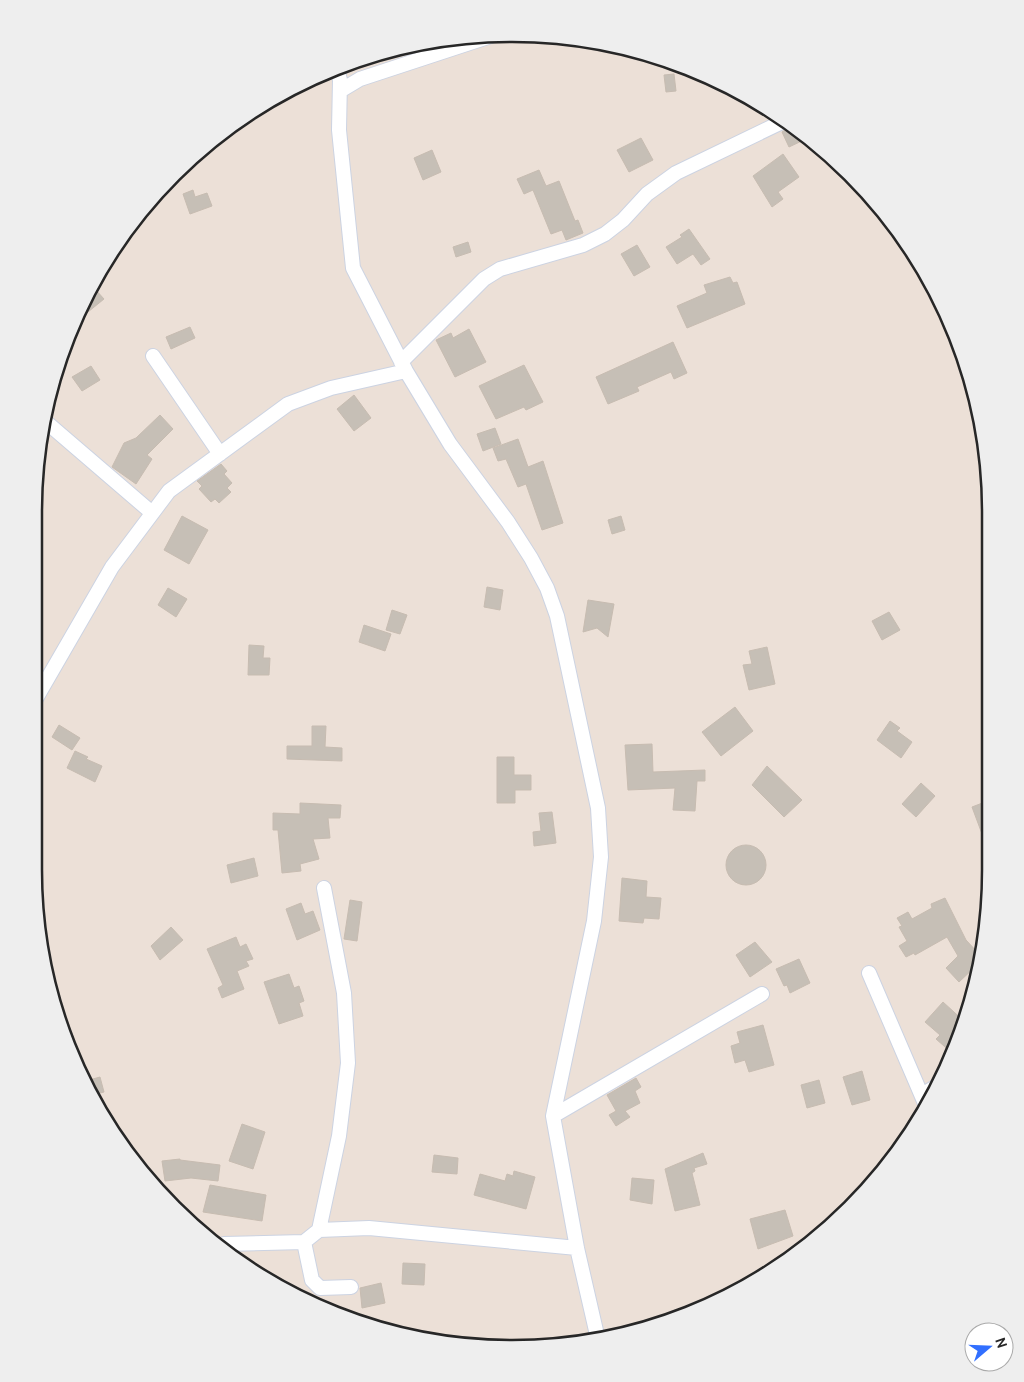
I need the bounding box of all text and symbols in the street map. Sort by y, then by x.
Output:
north arrow [964,1322,1014,1372]
text: N [991,1335,1011,1350]

